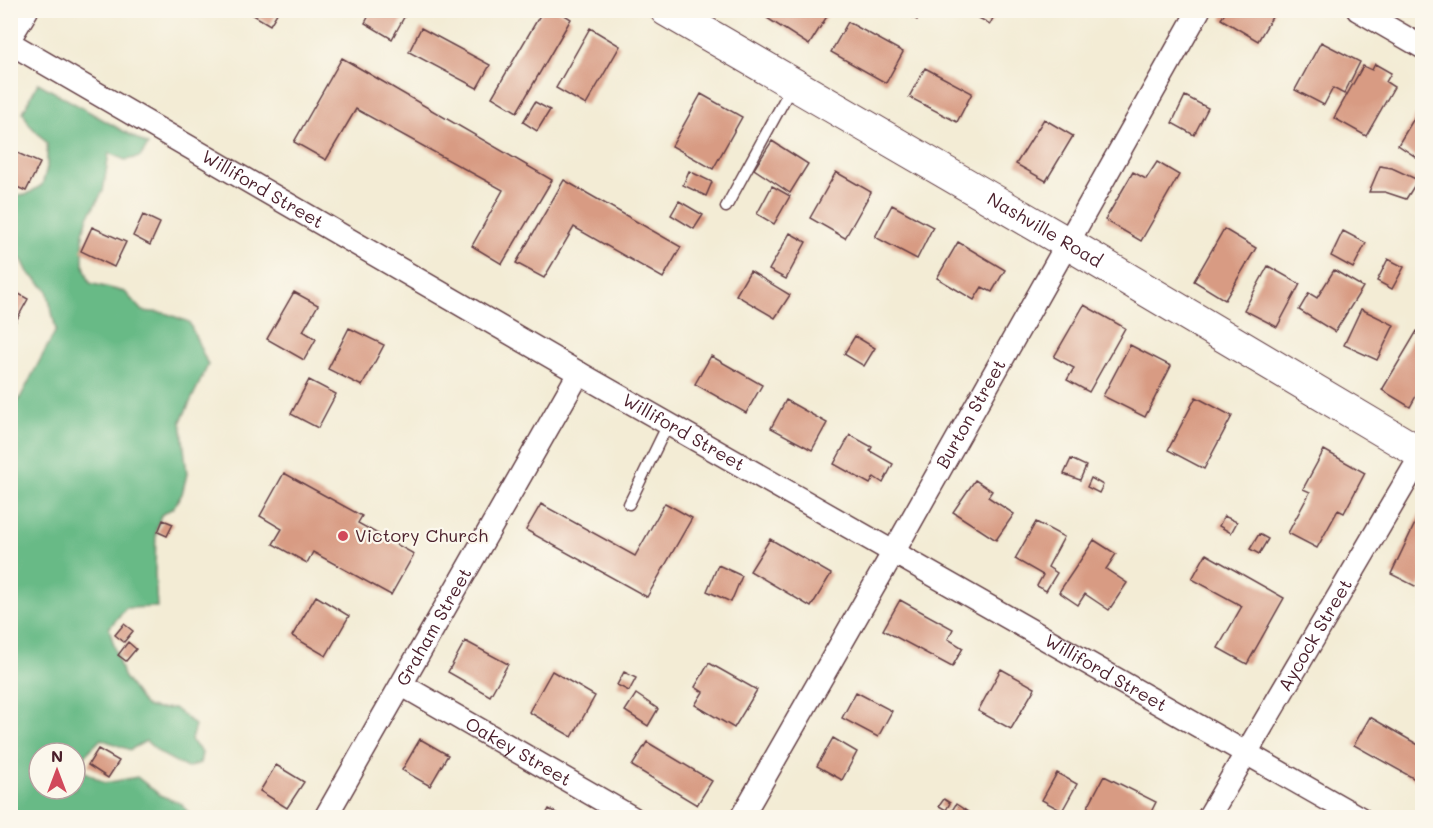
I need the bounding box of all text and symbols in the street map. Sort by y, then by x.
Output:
street label: Williford Street [198,144,328,233]
street label: Nashville Road [983,186,1107,272]
street label: Burton Street [930,355,1011,472]
street label: Williford Street [618,387,749,476]
place label: Victory Church [355,523,488,547]
marker: Victory Church [336,529,350,543]
street label: Graham Street [390,563,476,690]
street label: Aycock Street [1272,574,1357,695]
street label: Williford Street [1041,628,1172,717]
street label: Oakey Street [461,711,576,791]
north arrow [27,741,87,801]
text: N [51,745,63,766]

